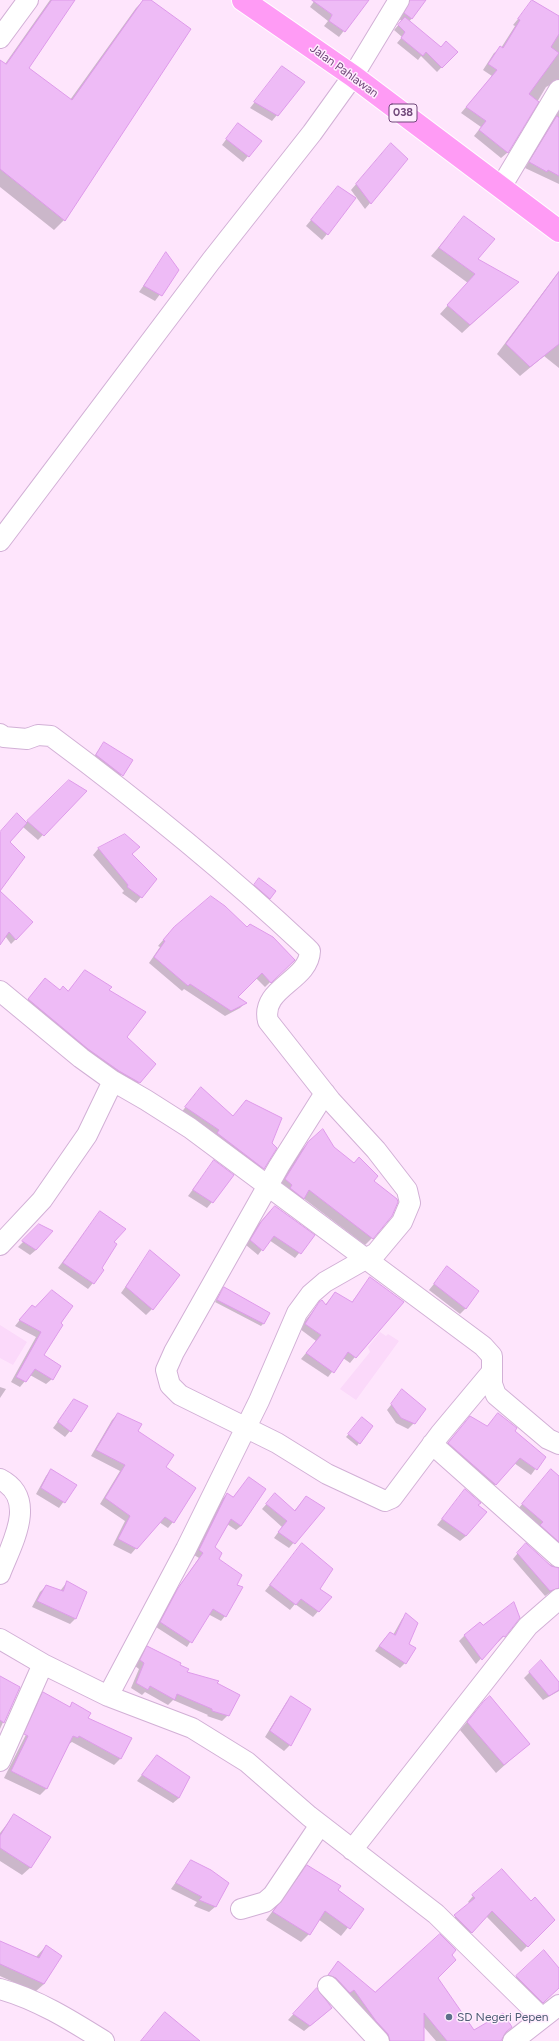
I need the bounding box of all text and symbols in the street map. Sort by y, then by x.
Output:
street label: Jalan Pahlawan [307,41,381,101]
road number: 038 [389,104,417,122]
place label: SD Negeri Pepen [457,2010,549,2024]
marker: SD Negeri Pepen [444,2012,454,2022]

